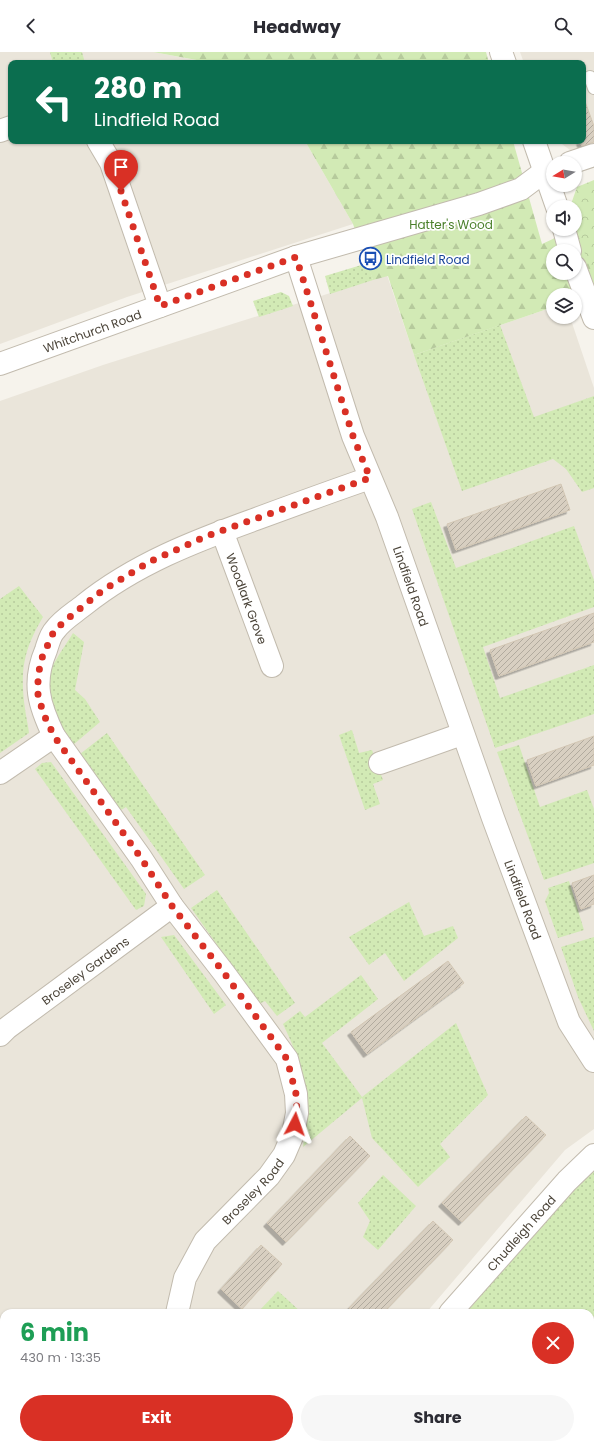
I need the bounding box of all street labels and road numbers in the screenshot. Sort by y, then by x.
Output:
street label: Whitchurch Road [41,305,144,356]
street label: Lindfield Road [389,544,433,629]
street label: Woodlark Grove [222,551,272,646]
street label: Lindfield Road [501,857,546,942]
street label: Broseley Gardens [38,932,132,1008]
street label: Broseley Road [218,1155,288,1228]
street label: Chudleigh Road [483,1191,559,1275]

